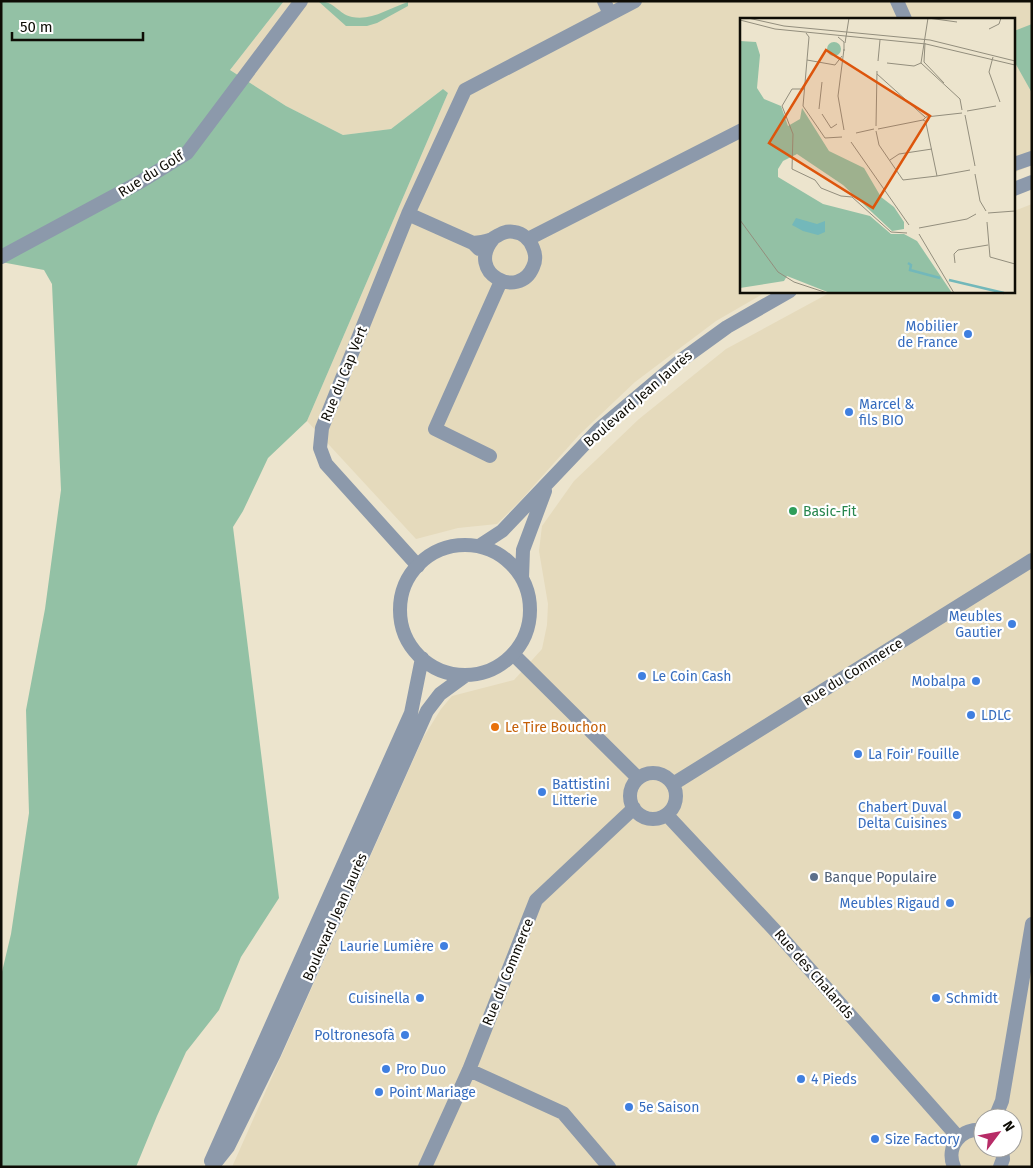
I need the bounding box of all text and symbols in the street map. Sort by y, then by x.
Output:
scale bar [12,10,144,42]
text: 50 m [20,18,53,36]
inset map [740,18,1016,292]
street label: Rue du Golf [115,146,188,201]
place label: Mobilier de France [897,318,959,351]
street label: Rue du Cap Vert [317,323,371,424]
marker: Mobilier de France [962,328,974,340]
street label: Boulevard Jean Jaurès [580,347,696,451]
place label: Marcel & fils BIO [859,396,915,429]
marker: Marcel & fils BIO [843,406,855,418]
place label: Basic-Fit [803,503,858,520]
marker: Basic-Fit [787,505,799,517]
place label: Meubles Gautier [949,608,1003,641]
marker: Meubles Gautier [1006,618,1018,630]
street label: Rue du Commerce [800,634,906,710]
place label: Le Coin Cash [652,668,731,685]
marker: Le Coin Cash [636,670,648,682]
place label: Mobalpa [911,673,966,690]
marker: Mobalpa [970,675,982,687]
place label: LDLC [981,707,1011,724]
marker: LDLC [965,709,977,721]
place label: Le Tire Bouchon [505,719,607,736]
marker: Le Tire Bouchon [489,721,501,733]
place label: La Foir' Fouille [868,746,959,763]
marker: La Foir' Fouille [852,748,864,760]
place label: Battistini Litterie [552,776,610,809]
marker: Battistini Litterie [536,786,548,798]
place label: Chabert Duval Delta Cuisines [857,799,947,832]
marker: Chabert Duval Delta Cuisines [951,809,963,821]
street label: Boulevard Jean Jaurès [299,850,371,984]
place label: Banque Populaire [824,869,937,886]
marker: Banque Populaire [808,871,820,883]
place label: Meubles Rigaud [840,895,940,912]
marker: Meubles Rigaud [944,897,956,909]
street label: Rue du Commerce [479,916,537,1028]
street label: Rue des Chalands [771,926,858,1022]
place label: Laurie Lumière [340,938,434,955]
marker: Laurie Lumière [438,940,450,952]
place label: Cuisinella [348,990,410,1007]
place label: Schmidt [946,990,999,1007]
marker: Cuisinella [414,992,426,1004]
marker: Schmidt [930,992,942,1004]
place label: Poltronesofà [314,1027,395,1044]
marker: Poltronesofà [399,1029,411,1041]
place label: Pro Duo [396,1061,446,1078]
marker: Pro Duo [380,1063,392,1075]
place label: 4 Pieds [811,1071,857,1088]
marker: 4 Pieds [795,1073,807,1085]
place label: Point Mariage [389,1084,476,1101]
marker: Point Mariage [373,1086,385,1098]
place label: 5e Saison [639,1099,699,1116]
marker: 5e Saison [623,1101,635,1113]
north arrow [973,1108,1023,1158]
text: N [999,1118,1018,1135]
place label: Size Factory [885,1131,960,1148]
marker: Size Factory [869,1133,881,1145]

